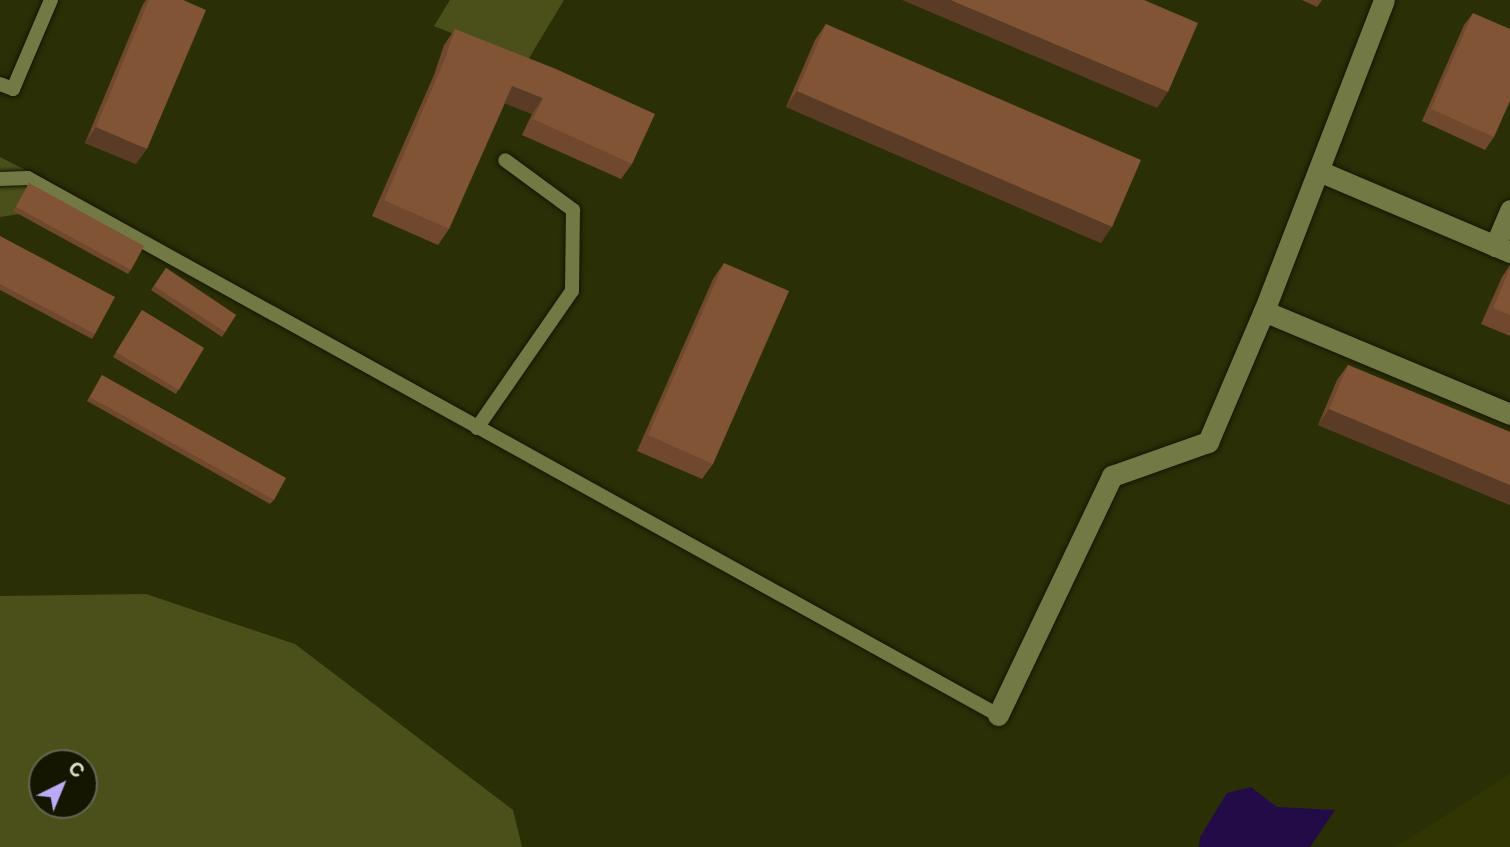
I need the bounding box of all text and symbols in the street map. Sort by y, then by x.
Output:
north arrow [28,749,98,819]
text: С [63,757,89,783]

